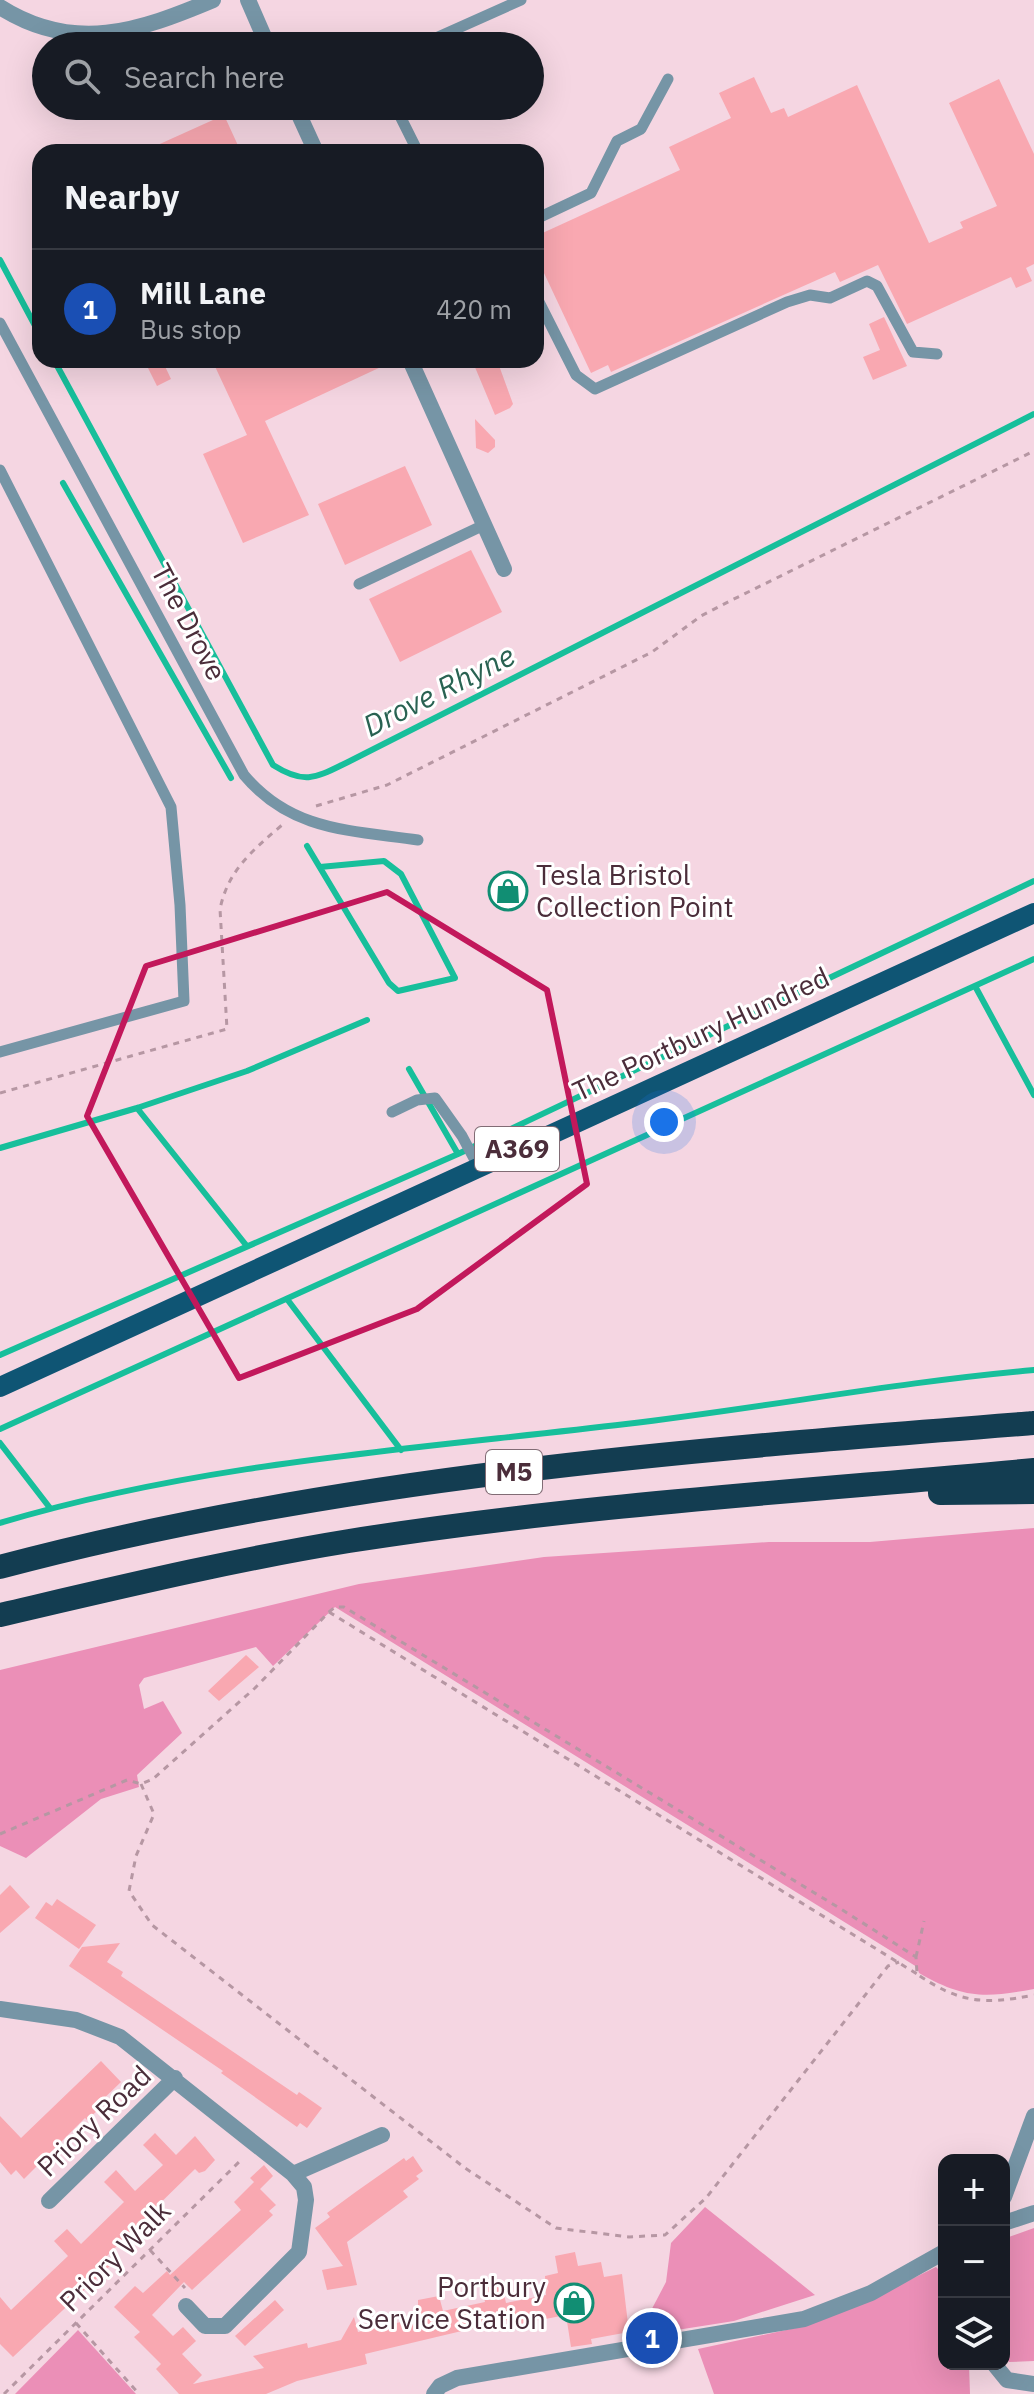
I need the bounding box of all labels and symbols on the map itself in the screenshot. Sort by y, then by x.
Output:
street label: The Drove [143,557,236,687]
water label: Drove Rhyne [356,635,521,745]
place label: Tesla Bristol Collection Point [536,856,733,925]
shop icon: Tesla Bristol Collection Point [487,870,529,912]
street label: The Portbury Hundred [567,958,835,1109]
your location [644,1102,684,1142]
road number: A369 [475,1127,559,1171]
road number: M5 [486,1450,542,1494]
street label: Priory Road [29,2057,159,2184]
street label: Priory Walk [51,2192,178,2319]
place label: Portbury Service Station [358,2268,546,2337]
shop icon: Portbury Service Station [553,2282,595,2324]
pin: 1 [626,2308,678,2368]

